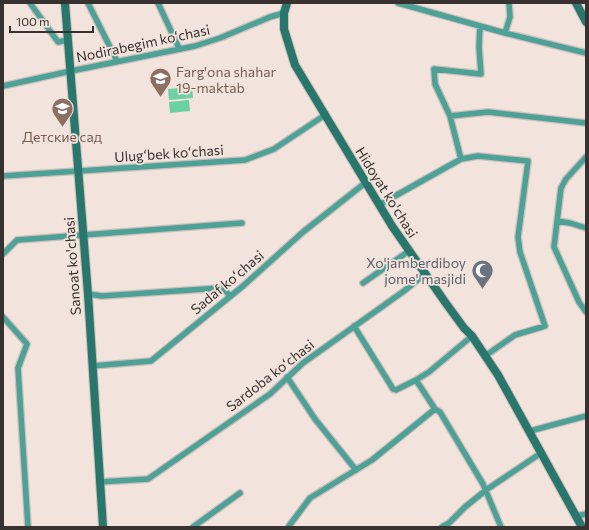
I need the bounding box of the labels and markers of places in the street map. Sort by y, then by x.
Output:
place label: Farg'ona shahar 19-maktab [176,63,277,96]
school or university icon: Farg'ona shahar 19-maktab [148,66,174,99]
school or university icon: Детские сад [49,95,75,128]
place label: Детские сад [22,128,102,145]
place label: Xo'jamberdiboy jome' masjidi [366,254,466,287]
mosque icon: Xo'jamberdiboy jome' masjidi [469,257,495,290]

